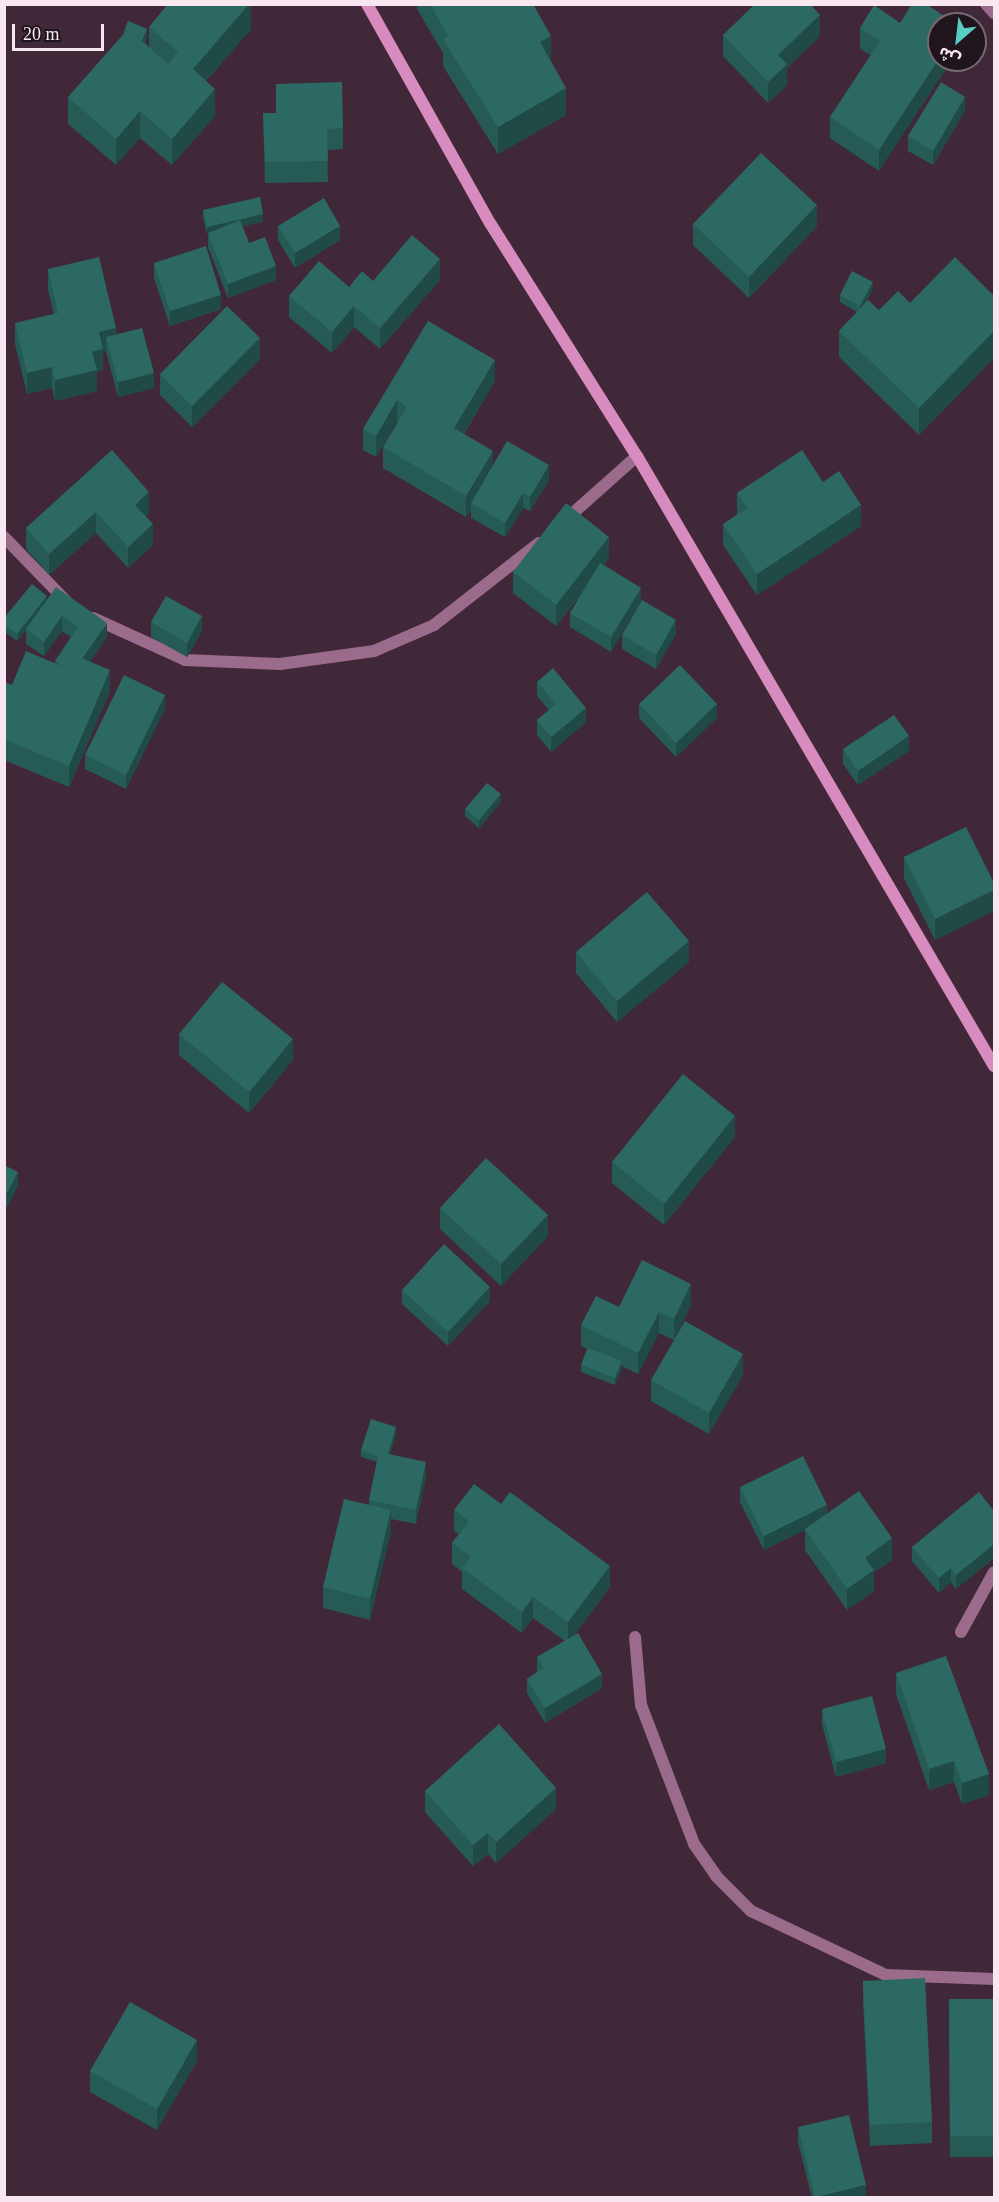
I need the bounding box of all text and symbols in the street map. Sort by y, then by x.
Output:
scale bar [15,12,106,50]
north arrow [927,12,987,72]
text: 20 m [23,24,60,44]
text: ش [936,44,963,69]

